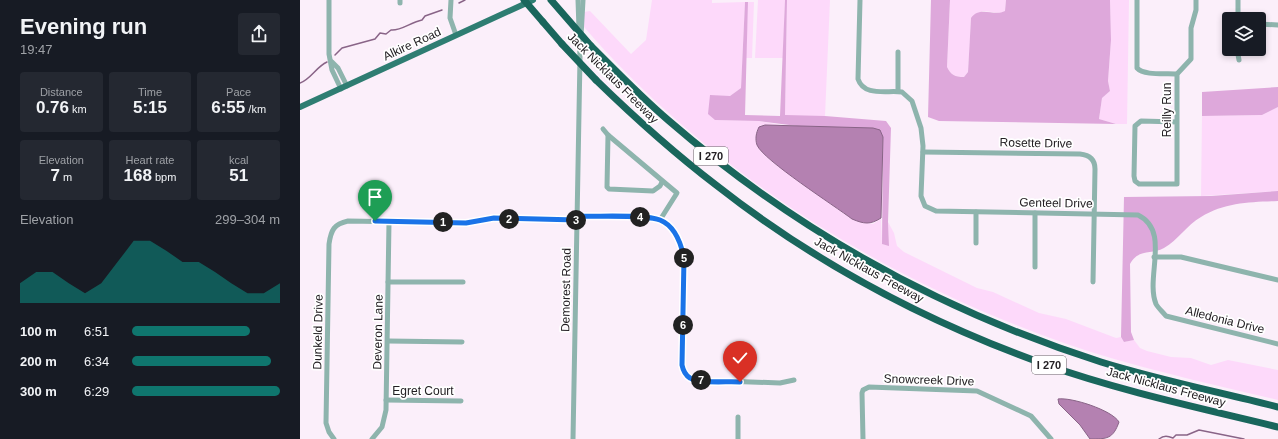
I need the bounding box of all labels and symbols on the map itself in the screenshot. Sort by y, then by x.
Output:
street label: Alkire Road [381,25,443,63]
street label: Jack Nicklaus Freeway [565,30,661,126]
street label: Reilly Run [1160,83,1174,137]
street label: Rosette Drive [1000,135,1073,151]
road number: I 270 [694,147,728,165]
pin [358,180,392,221]
street label: Genteel Drive [1019,195,1093,211]
pin: 4 [630,207,650,227]
pin: 2 [499,209,519,229]
pin: 3 [566,210,586,230]
pin: 1 [433,212,453,232]
street label: Jack Nicklaus Freeway [812,234,926,306]
street label: Demorest Road [558,248,574,332]
pin: 5 [674,248,694,268]
street label: Dunkeld Drive [310,294,326,370]
street label: Deveron Lane [370,294,386,370]
street label: Alledonia Drive [1184,303,1266,337]
pin: 6 [673,315,693,335]
pin [723,341,757,382]
road number: I 270 [1032,356,1066,374]
street label: Jack Nicklaus Freeway [1105,364,1227,410]
pin: 7 [691,370,711,390]
street label: Snowcreek Drive [883,371,975,389]
street label: Egret Court [392,384,454,398]

